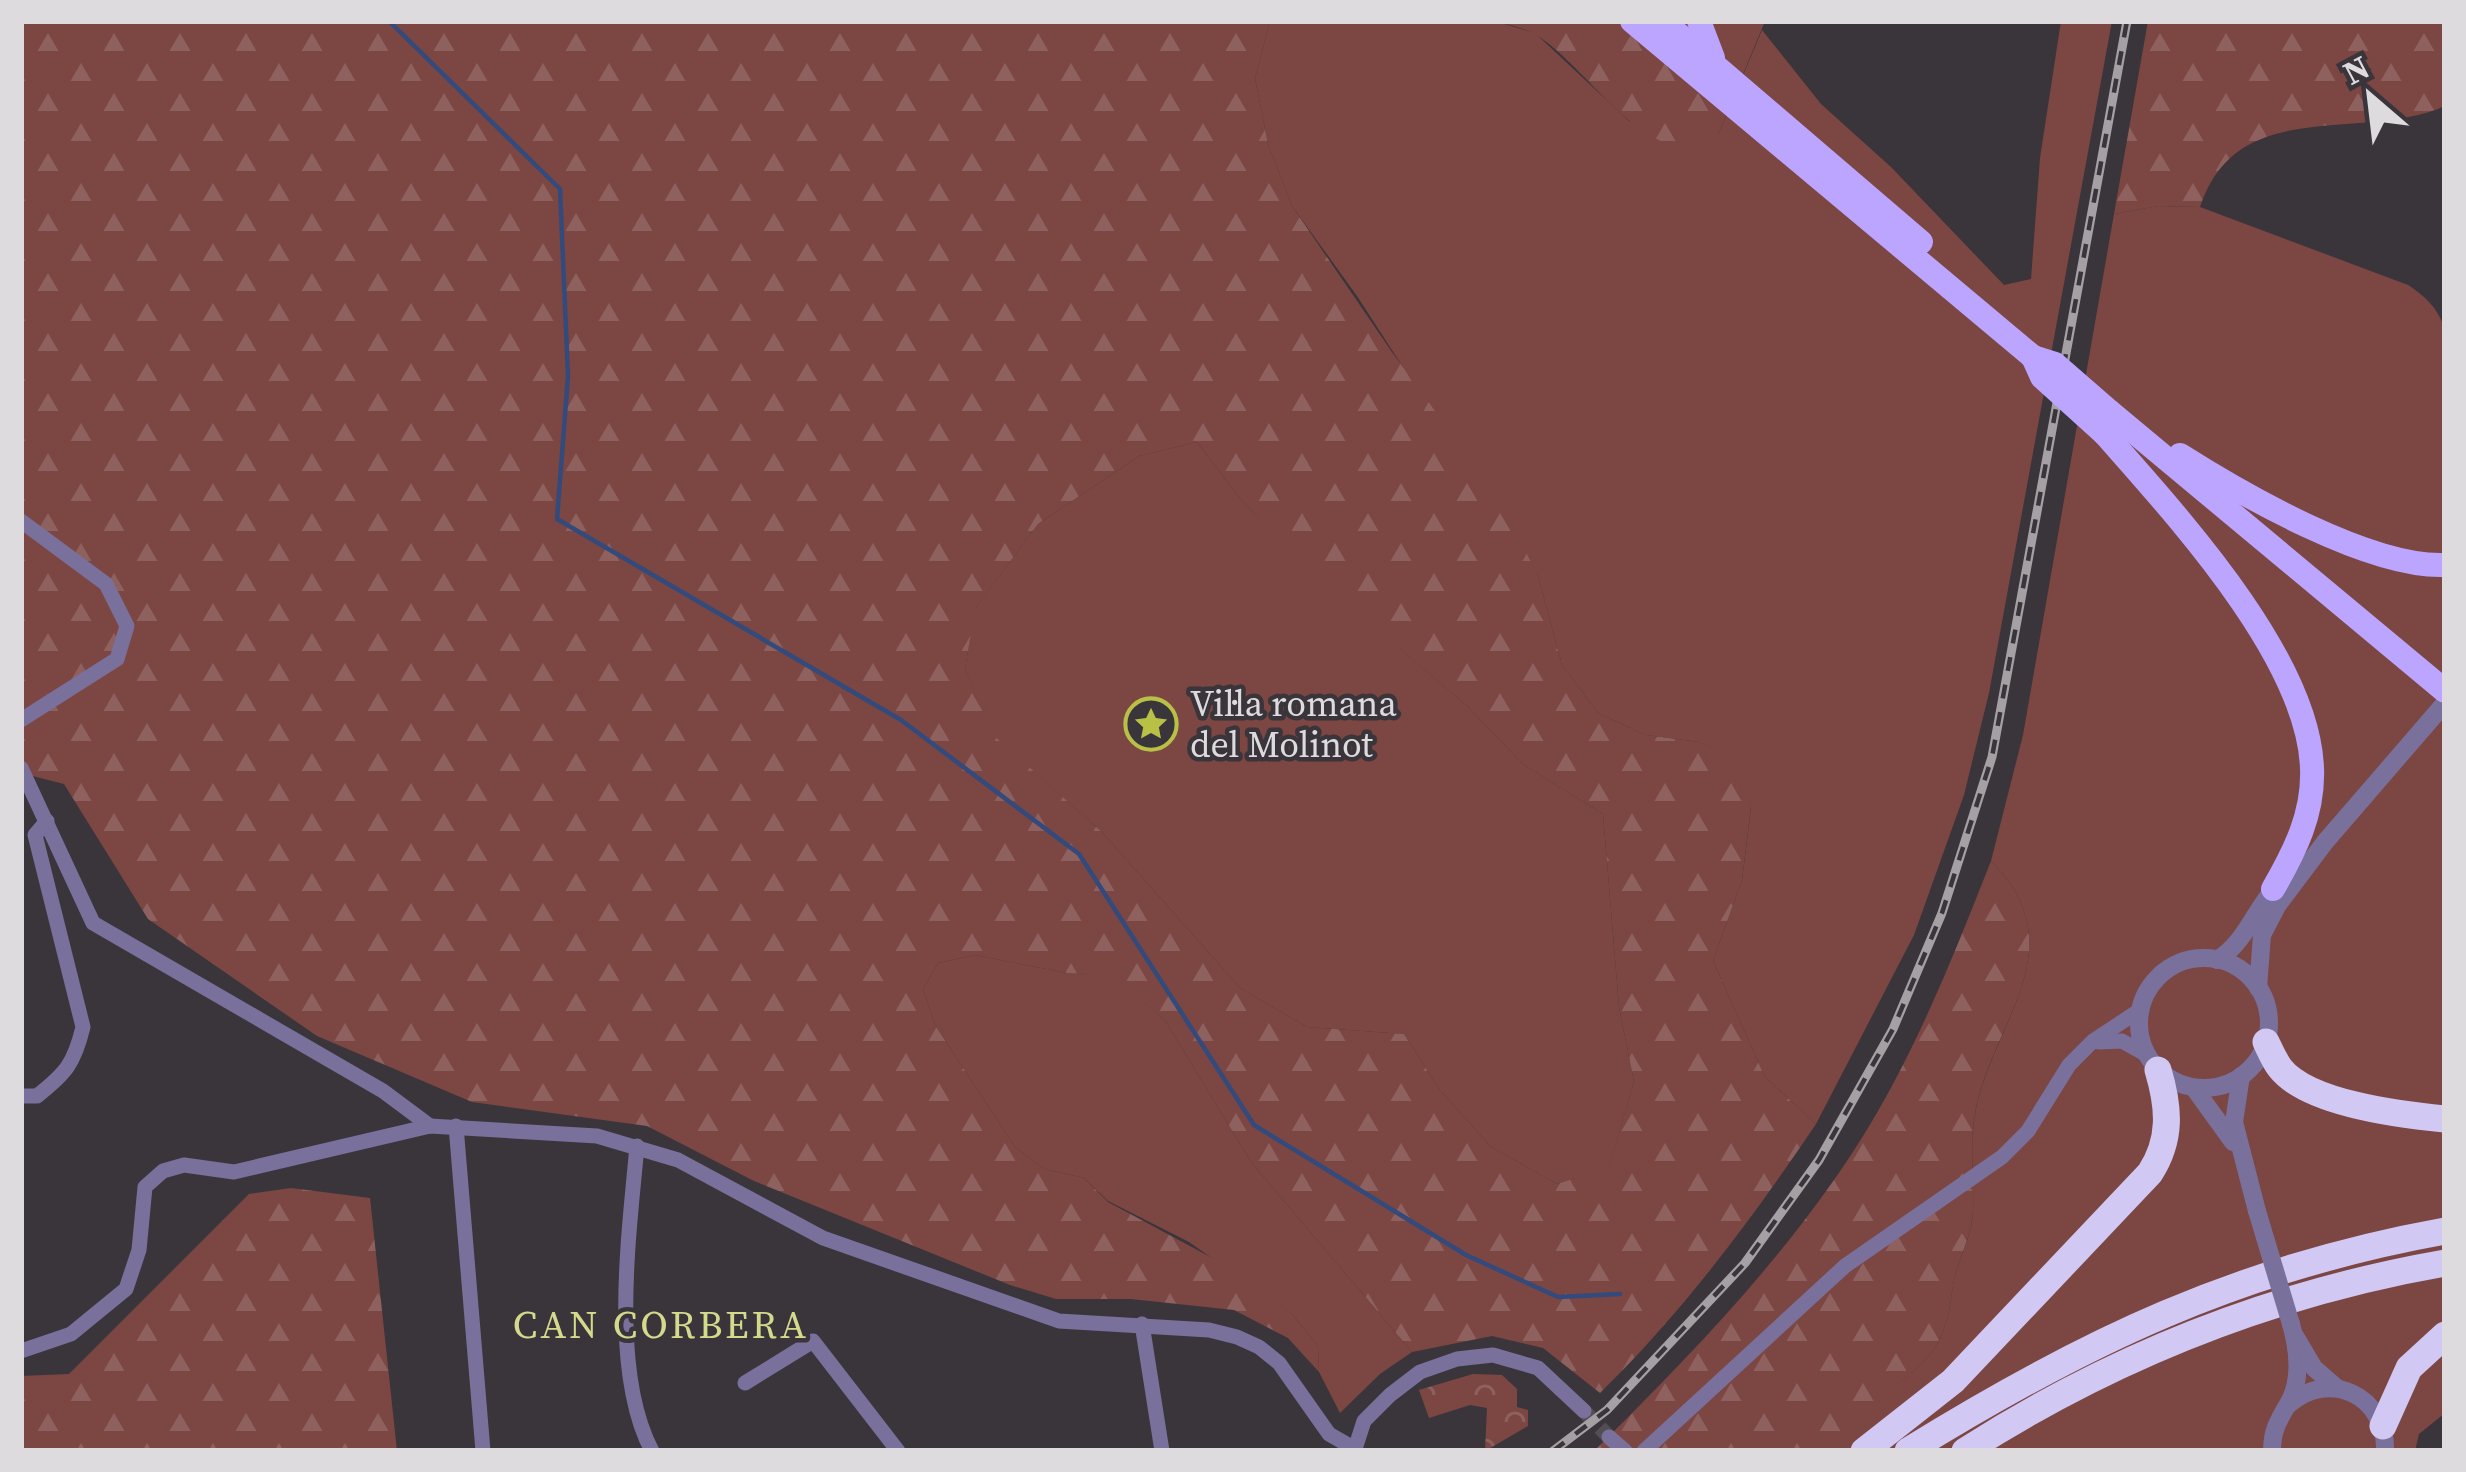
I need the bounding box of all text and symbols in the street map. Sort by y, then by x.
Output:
north arrow [2310,36,2430,156]
text: N [2335,44,2377,95]
place label: Vil·la romana del Molinot [1190,679,1397,769]
place icon: Vil·la romana del Molinot [1123,696,1179,752]
district label: CAN CORBERA [513,1298,809,1351]

